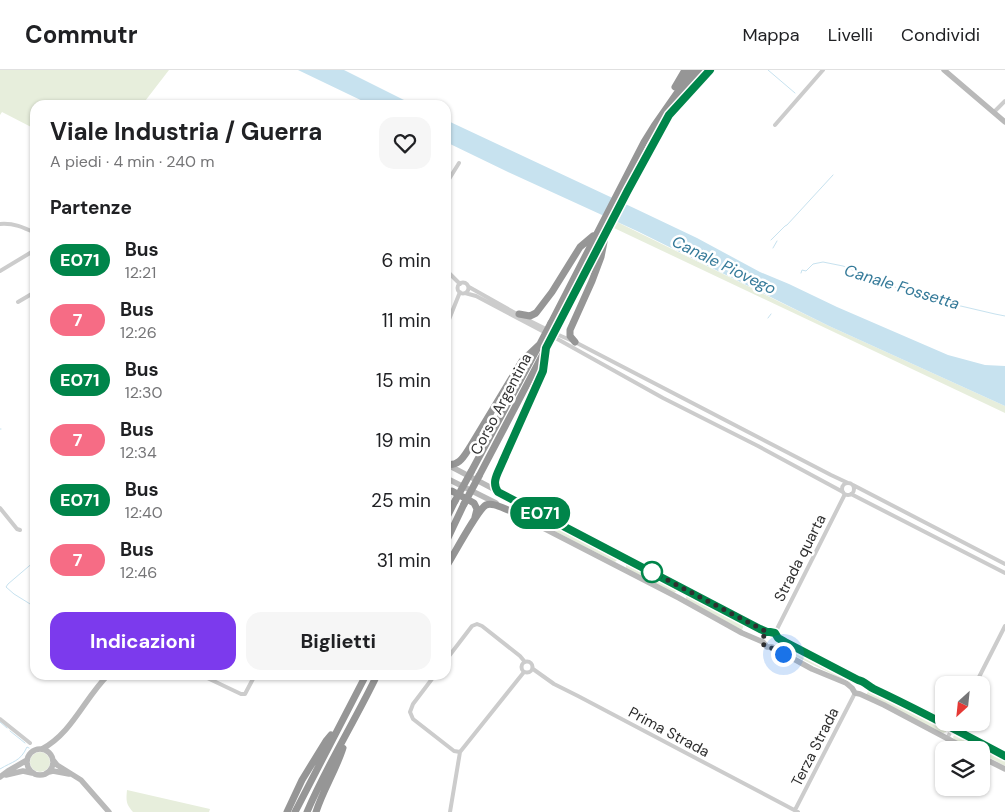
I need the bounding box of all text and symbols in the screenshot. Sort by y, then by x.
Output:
text: Commutr [25,19,138,50]
text: Mappa [742,23,800,47]
text: Livelli [828,23,873,47]
text: Condividi [901,23,980,47]
text: Viale Industria / Guerra [50,116,322,147]
button: heart [379,117,431,169]
text: A piedi · 4 min · 240 m [50,151,214,172]
text: Partenze [50,195,132,220]
water label: Canale Piovego [668,231,780,299]
text: Bus [125,237,159,262]
text: E071 [60,248,100,272]
text: 6 min [382,248,431,273]
water label: Canale Fossetta [842,260,962,315]
text: 12:21 [125,262,156,283]
text: Bus [120,297,154,322]
text: 7 [73,308,82,332]
text: 11 min [382,308,431,333]
text: 12:26 [120,322,157,343]
street label: Corso Argentina [466,350,536,458]
text: Bus [125,357,159,382]
text: E071 [60,368,100,392]
text: 15 min [376,368,431,393]
text: 12:30 [125,382,162,403]
text: Bus [120,417,154,442]
text: 7 [73,428,82,452]
text: 19 min [376,428,431,453]
text: 12:34 [120,442,157,463]
text: Bus [125,477,159,502]
text: E071 [60,488,100,512]
text: 25 min [371,488,431,513]
line badge: E071 [505,497,575,529]
text: E071 [520,501,560,525]
text: 12:40 [125,502,163,523]
street label: Strada quarta [769,511,831,605]
text: Bus [120,537,154,562]
text: 7 [73,548,82,572]
text: 31 min [377,548,431,573]
unlabelled marker [641,561,663,583]
text: 12:46 [120,562,157,583]
button: Indicazioni [50,612,236,670]
button: Biglietti [246,612,431,670]
your location [771,642,796,667]
north arrow [935,676,990,731]
map controls [935,676,990,796]
street label: Prima Strada [625,702,713,762]
street label: Terza Strada [787,704,843,790]
button: layers [935,741,990,796]

